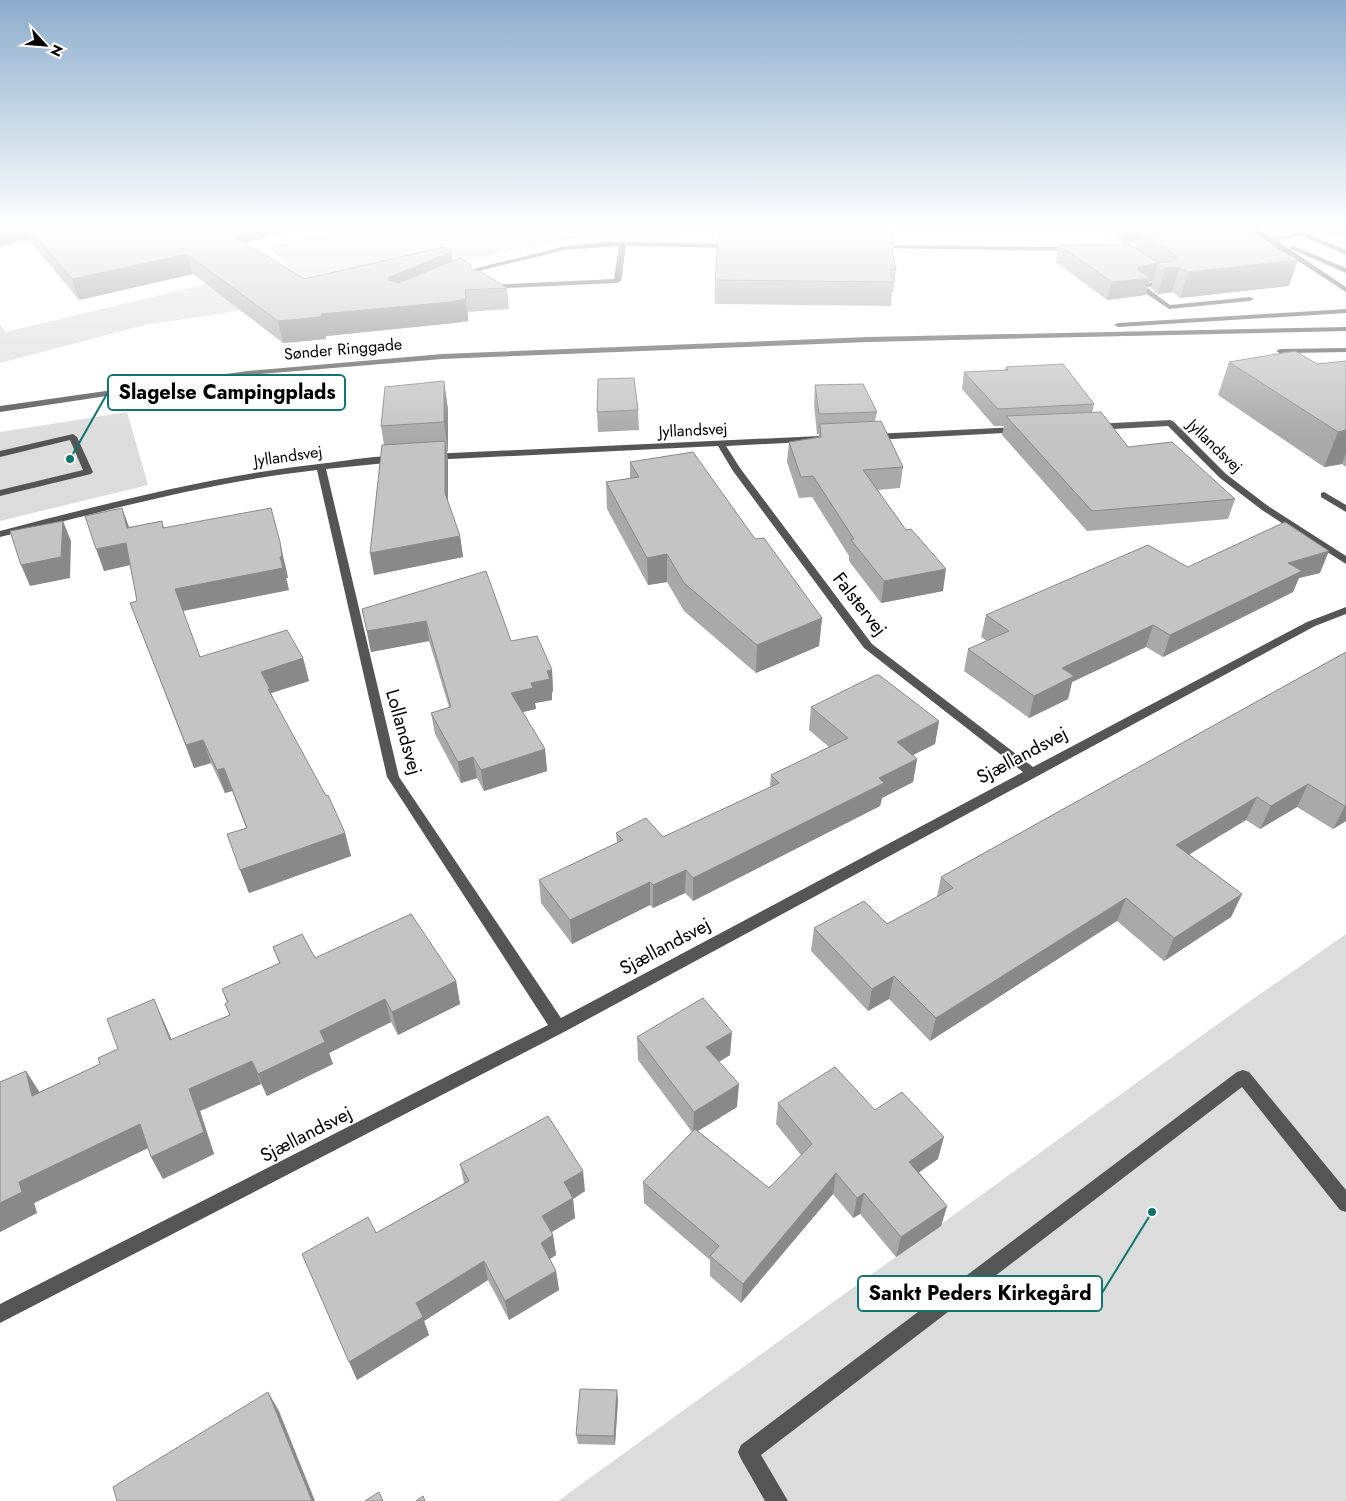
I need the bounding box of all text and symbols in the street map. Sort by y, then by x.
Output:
north arrow [20,20,70,70]
text: N [45,41,68,60]
street label: Sønder Ringgade [283,332,403,366]
callout: Slagelse Campingplads [108,375,345,410]
text: Slagelse Campingplads [118,378,336,407]
street label: Jyllandsvej [1181,412,1248,478]
street label: Jyllandsvej [656,417,728,443]
street label: Jyllandsvej [250,440,324,472]
street label: Falstervej [827,566,893,642]
street label: Lollandsvej [379,686,429,778]
street label: Sjællandsvej [972,720,1072,790]
street label: Sjællandsvej [615,911,715,981]
street label: Sjællandsvej [255,1099,357,1169]
callout: Sankt Peders Kirkegård [858,1276,1102,1311]
text: Sankt Peders Kirkegård [868,1279,1092,1308]

